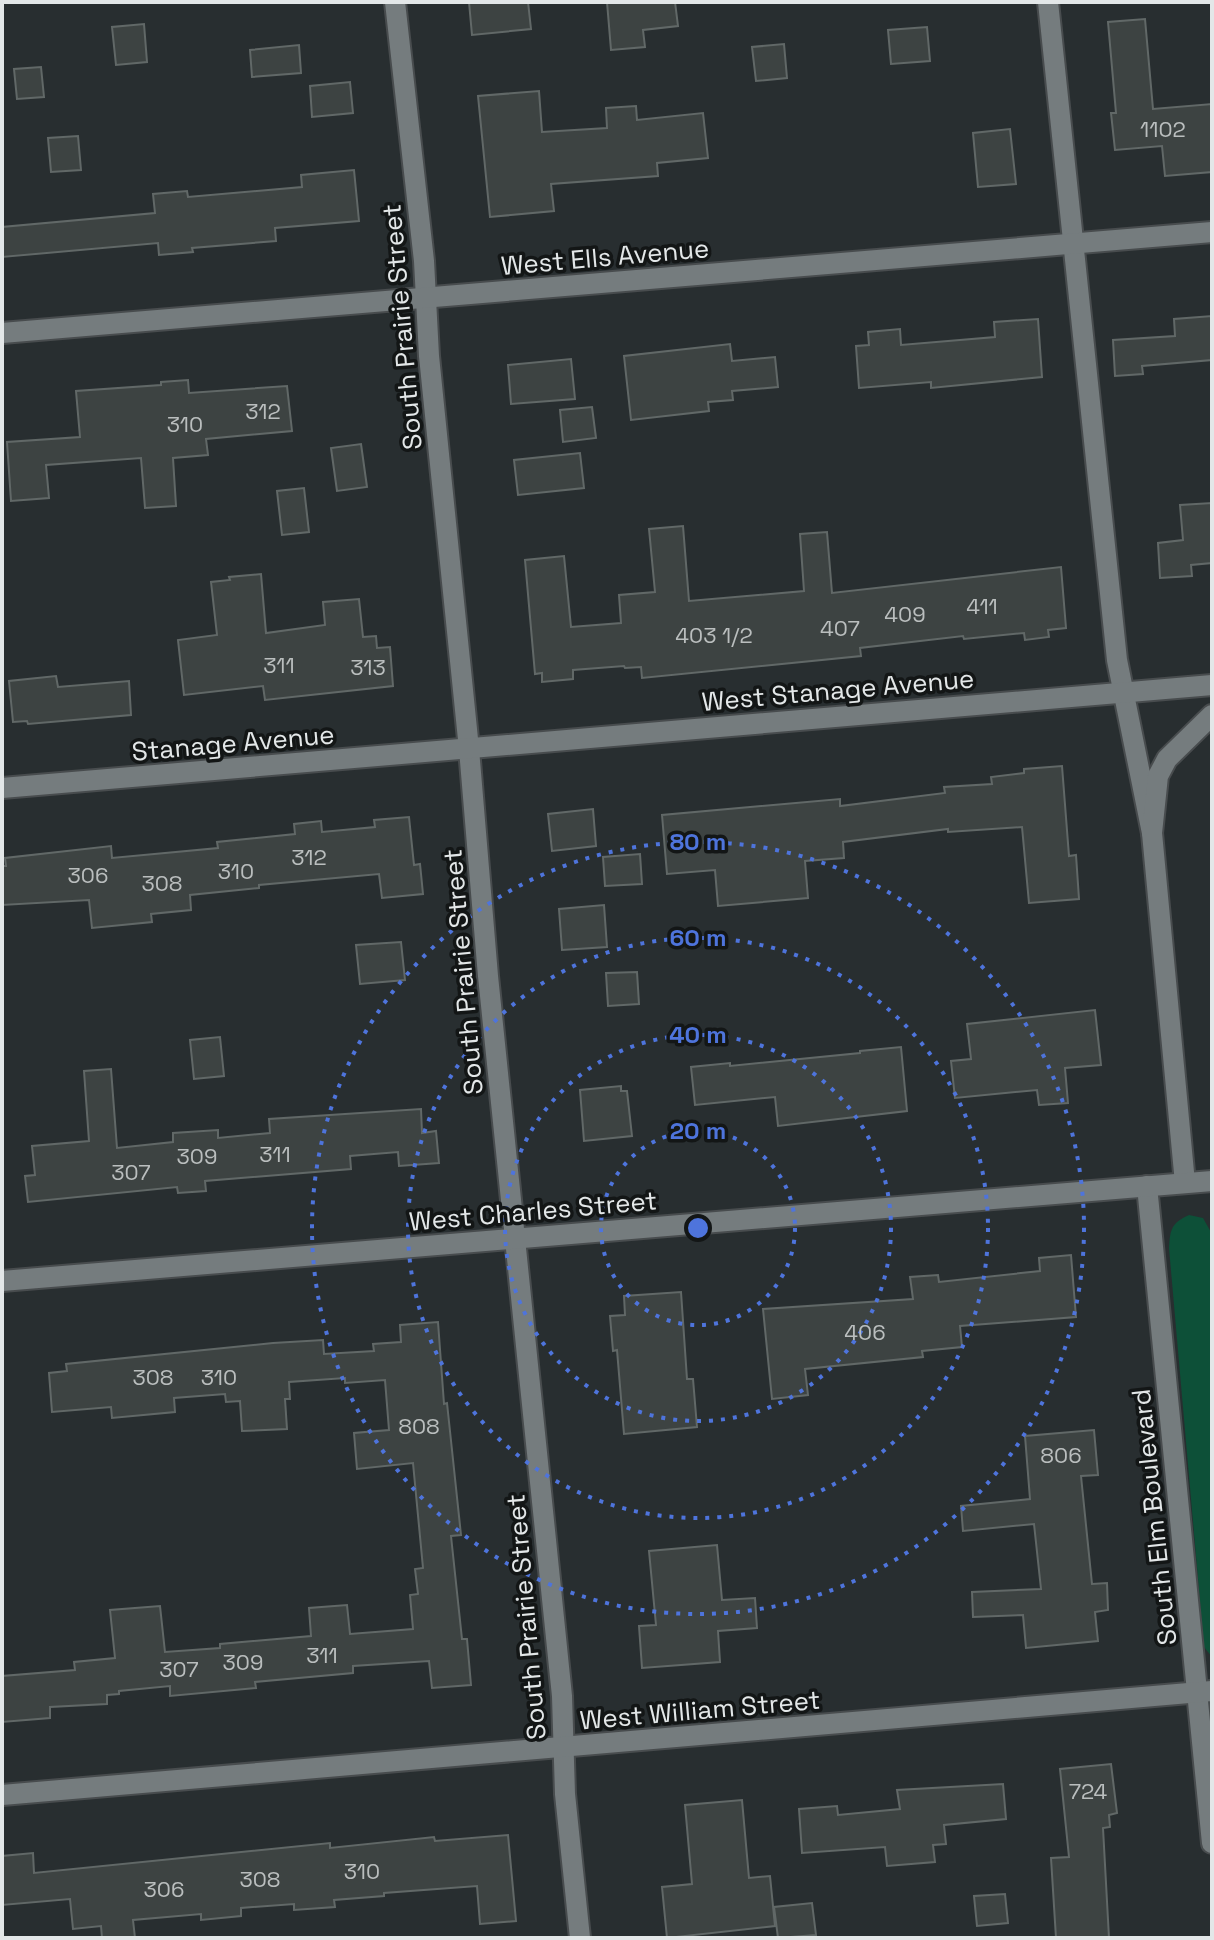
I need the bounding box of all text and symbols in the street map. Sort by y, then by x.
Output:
house number: 1102 [1140,115,1186,143]
street label: South Prairie Street [374,203,430,451]
street label: West Ells Avenue [499,231,711,283]
house number: 312 [245,397,281,425]
house number: 310 [167,410,203,438]
house number: 411 [966,592,998,620]
house number: 409 [884,600,926,628]
house number: 407 [820,614,860,642]
house number: 403 1/2 [675,621,753,649]
house number: 311 [263,651,295,679]
house number: 313 [350,653,386,681]
street label: West Stanage Avenue [700,661,976,719]
street label: Stanage Avenue [130,717,336,769]
text: 80 m [670,826,726,857]
house number: 312 [291,843,327,871]
street label: South Prairie Street [435,848,491,1096]
house number: 310 [218,857,254,885]
house number: 306 [68,861,108,889]
house number: 308 [141,869,183,897]
text: 60 m [670,922,726,953]
text: 40 m [669,1019,727,1050]
text: 20 m [670,1115,726,1146]
house number: 311 [259,1140,291,1168]
house number: 309 [177,1142,217,1170]
house number: 307 [111,1158,151,1186]
street label: West Charles Street [408,1183,658,1239]
centre of rings [684,1214,712,1242]
house number: 406 [844,1318,886,1346]
house number: 308 [132,1363,174,1391]
house number: 310 [201,1363,237,1391]
street label: South Elm Boulevard [1124,1387,1184,1647]
house number: 808 [398,1412,440,1440]
house number: 806 [1040,1441,1082,1469]
street label: South Prairie Street [498,1493,554,1741]
house number: 311 [306,1641,338,1669]
house number: 309 [223,1648,263,1676]
house number: 307 [159,1655,199,1683]
street label: West William Street [578,1683,822,1737]
house number: 724 [1069,1777,1108,1805]
house number: 310 [344,1857,380,1885]
house number: 308 [239,1865,281,1893]
house number: 306 [144,1875,184,1903]

